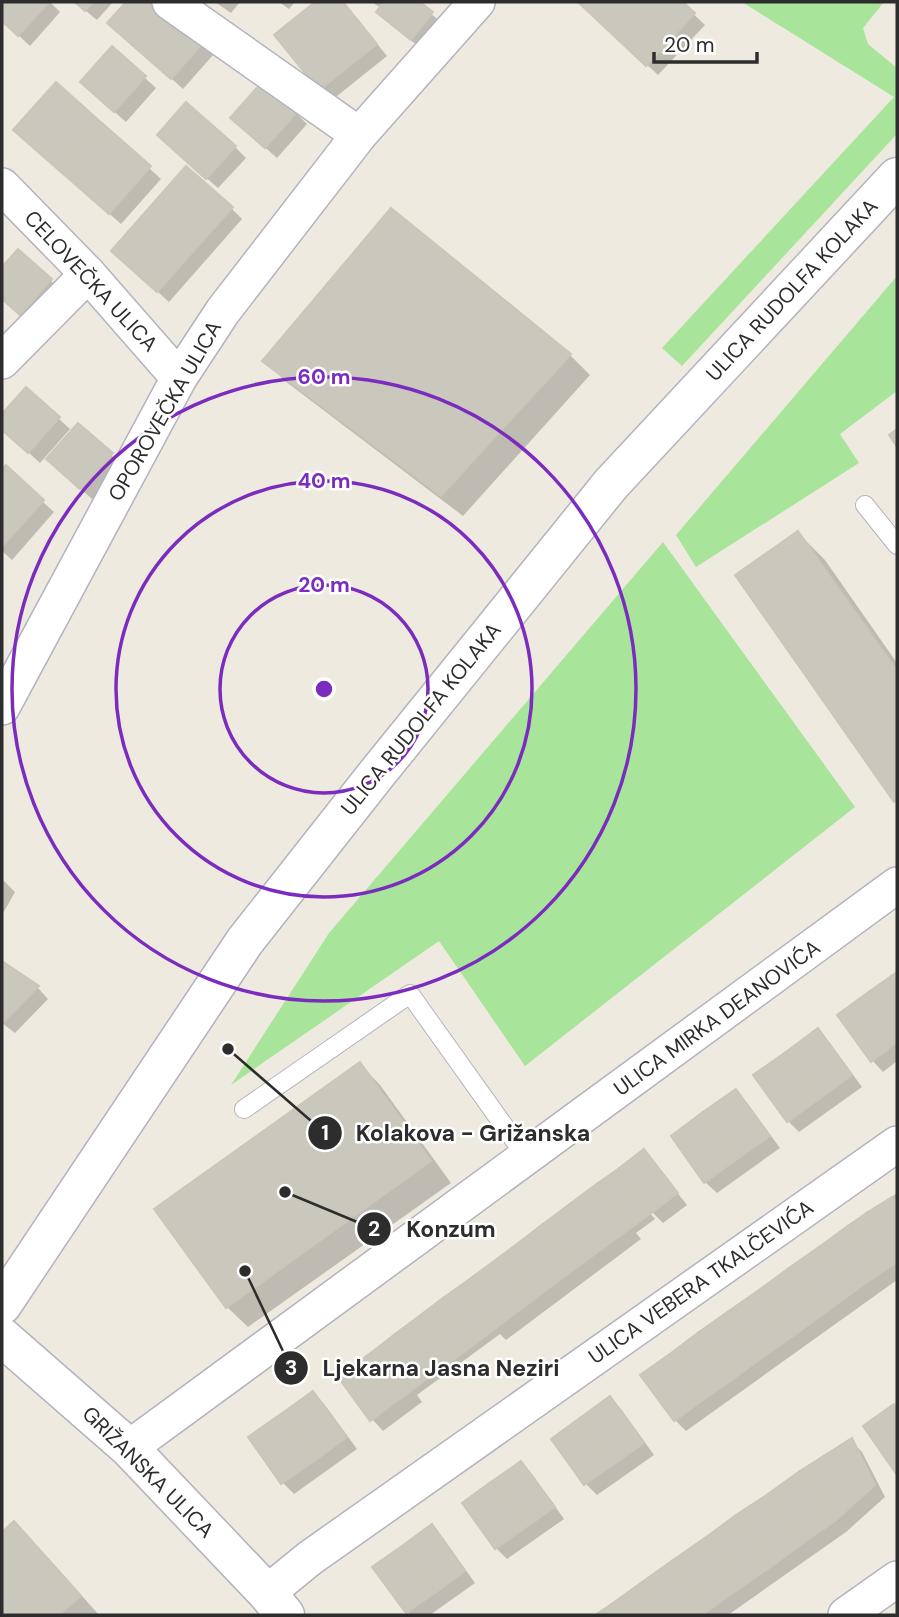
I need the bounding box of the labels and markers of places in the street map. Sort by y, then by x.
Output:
centre of rings [312,677,336,701]
callout: Kolakova - Grižanska [307,1111,605,1155]
callout: Konzum [357,1207,509,1251]
callout: Ljekarna Jasna Neziri [273,1346,573,1390]

